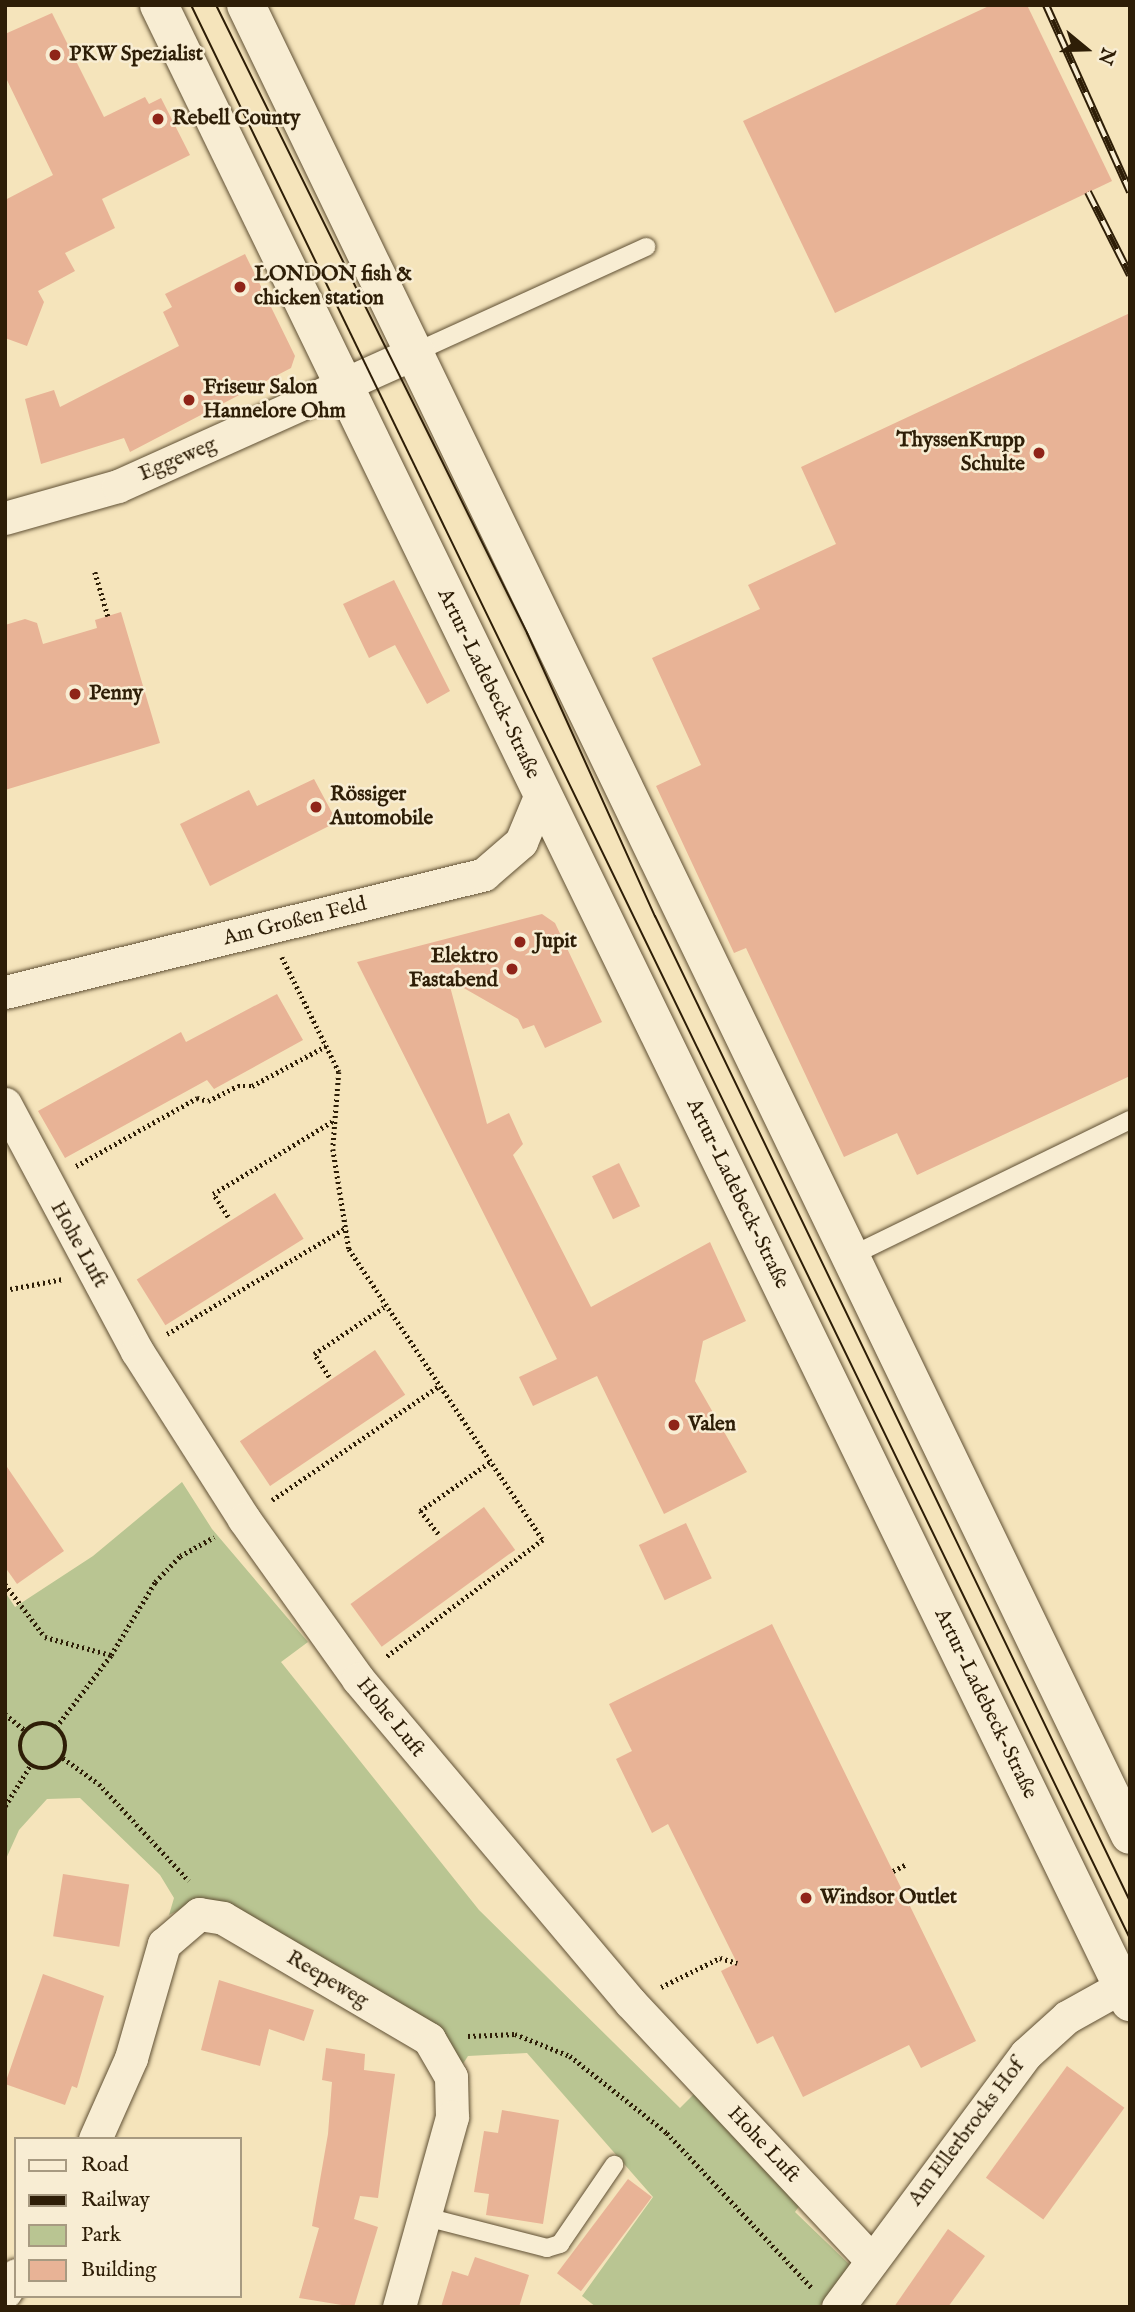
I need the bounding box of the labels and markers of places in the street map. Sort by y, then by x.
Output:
place label: PKW Spezialist [69,42,203,68]
marker: PKW Spezialist [47,47,63,63]
place label: Rebell County [172,106,300,132]
marker: Rebell County [150,111,166,127]
place label: LONDON fish & chicken station [254,262,412,312]
marker: LONDON fish & chicken station [232,279,248,295]
place label: Friseur Salon Hannelore Ohm [203,375,346,425]
marker: Friseur Salon Hannelore Ohm [181,392,197,408]
place label: ThyssenKrupp Schulte [896,428,1025,478]
marker: ThyssenKrupp Schulte [1031,445,1047,461]
place label: Penny [89,681,143,707]
marker: Penny [67,686,83,702]
place label: Rössiger Automobile [330,782,433,832]
marker: Rössiger Automobile [308,799,324,815]
place label: Jupit [534,929,577,955]
marker: Jupit [512,934,528,950]
place label: Elektro Fastabend [409,944,498,994]
marker: Elektro Fastabend [504,961,520,977]
place label: Valen [688,1412,736,1438]
marker: Valen [666,1417,682,1433]
place label: Windsor Outlet [820,1885,957,1911]
marker: Windsor Outlet [798,1890,814,1906]

